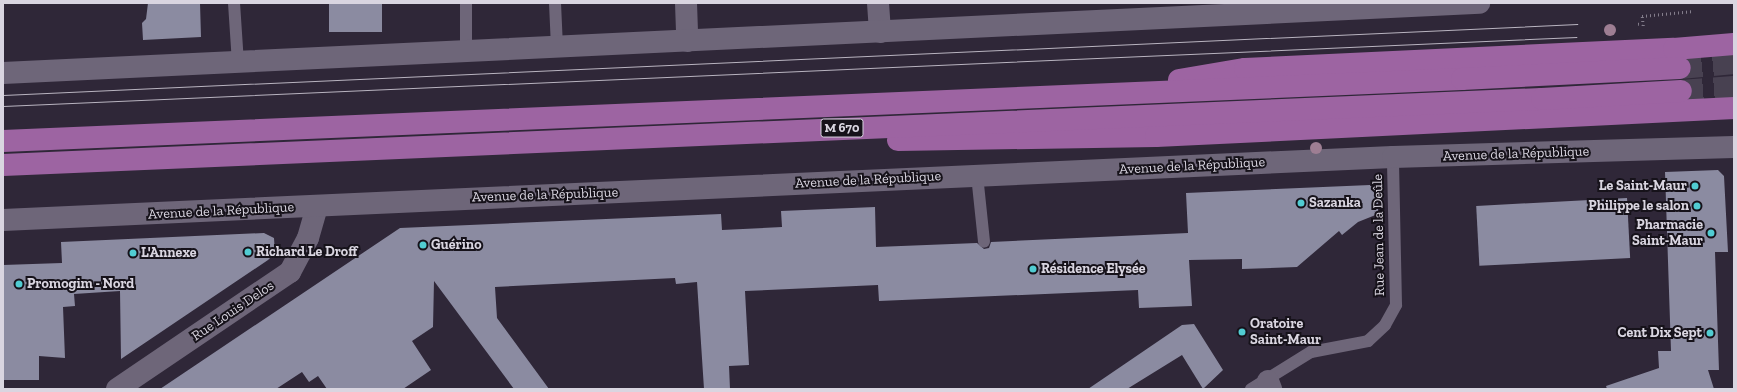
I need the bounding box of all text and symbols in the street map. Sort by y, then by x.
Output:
road number: M 670 [820,117,864,139]
street label: Avenue de la République [1443,143,1589,165]
street label: Avenue de la République [1119,154,1265,178]
street label: Avenue de la République [795,168,941,192]
street label: Rue Jean de la Deûle [1370,174,1388,296]
place label: Le Saint-Maur [1599,178,1687,194]
marker: Le Saint-Maur [1690,181,1700,191]
street label: Avenue de la République [472,184,618,206]
place label: Sazanka [1309,195,1361,211]
marker: Sazanka [1296,198,1306,208]
place label: Philippe le salon [1588,198,1689,214]
street label: Avenue de la République [148,199,294,223]
marker: Philippe le salon [1692,201,1702,211]
place label: Pharmacie Saint-Maur [1632,217,1703,250]
marker: Pharmacie Saint-Maur [1706,228,1716,238]
place label: Guérino [431,237,481,253]
marker: Guérino [418,240,428,250]
place label: Richard Le Droff [256,244,357,260]
place label: L'Annexe [141,245,197,261]
marker: Richard Le Droff [243,247,253,257]
marker: L'Annexe [128,248,138,258]
place label: Résidence Elysée [1041,261,1145,277]
marker: Résidence Elysée [1028,264,1038,274]
place label: Promogim - Nord [27,276,134,292]
street label: Rue Louis Delos [189,277,277,345]
marker: Promogim - Nord [14,279,24,289]
place label: Oratoire Saint-Maur [1250,316,1321,348]
place label: Cent Dix Sept [1618,325,1702,341]
marker: Oratoire Saint-Maur [1237,327,1247,337]
marker: Cent Dix Sept [1705,328,1715,338]

